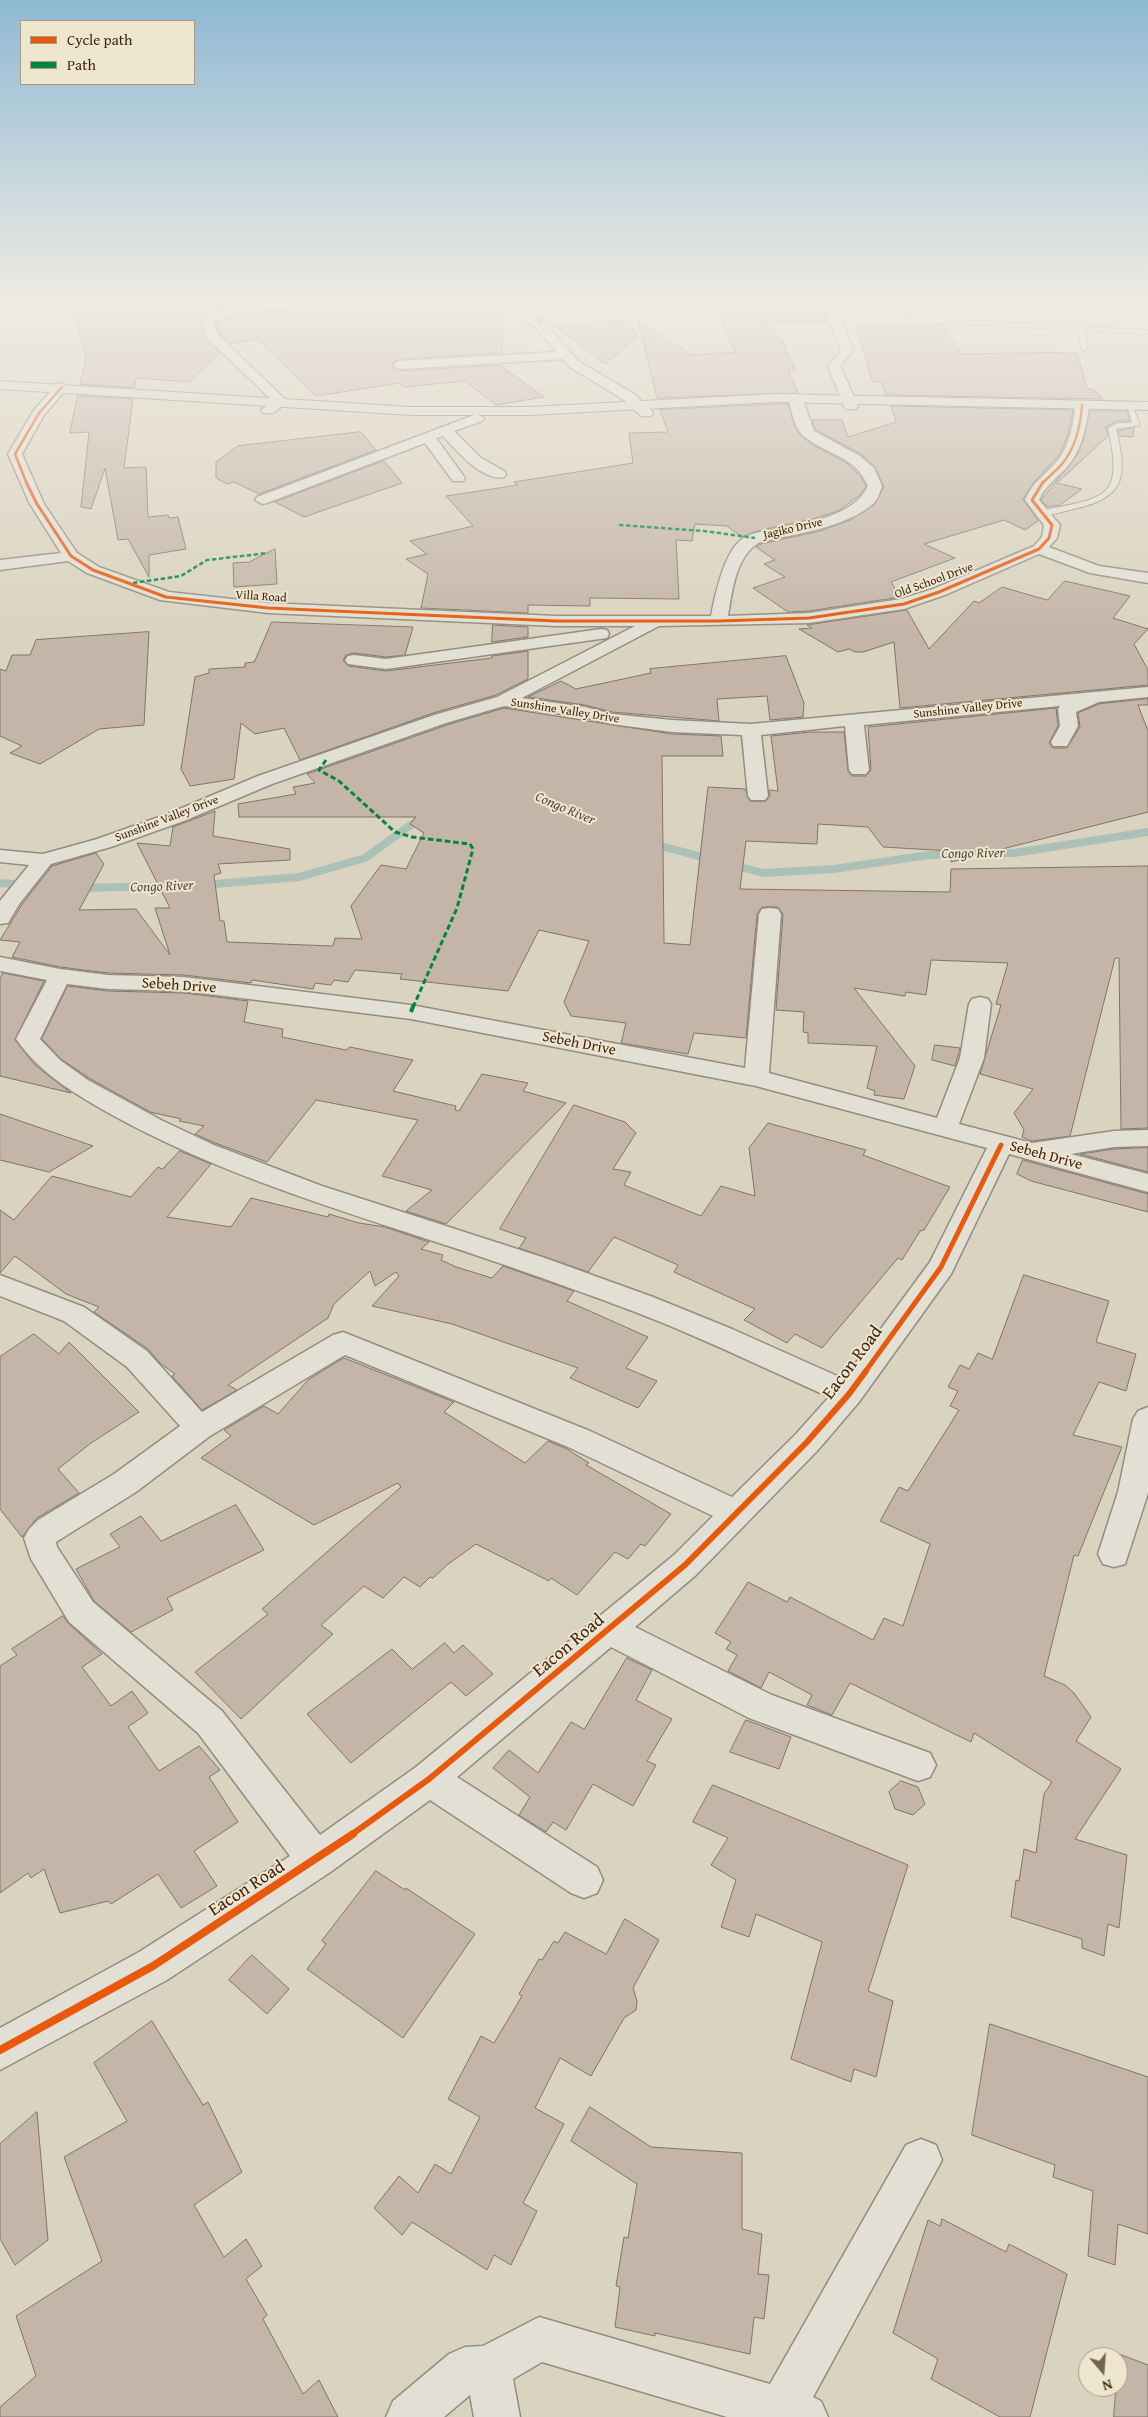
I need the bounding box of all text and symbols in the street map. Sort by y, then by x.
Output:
legend [20,20,195,85]
text: Cycle path [67,29,133,50]
text: Path [67,54,96,75]
street label: Jagiko Drive [762,515,824,543]
street label: Old School Drive [893,560,975,602]
street label: Villa Road [235,588,287,606]
street label: Sunshine Valley Drive [510,695,620,727]
street label: Sunshine Valley Drive [913,696,1023,722]
water label: Congo River [533,789,597,829]
street label: Sunshine Valley Drive [113,793,221,845]
water label: Congo River [941,845,1005,863]
water label: Congo River [130,877,194,897]
street label: Sebeh Drive [141,974,217,998]
street label: Sebeh Drive [541,1028,617,1060]
street label: Sebeh Drive [1008,1138,1084,1174]
street label: Eacon Road [818,1322,888,1404]
street label: Eacon Road [529,1610,609,1682]
street label: Eacon Road [205,1856,289,1922]
north arrow [1078,2347,1128,2397]
text: N [1100,2374,1115,2396]

